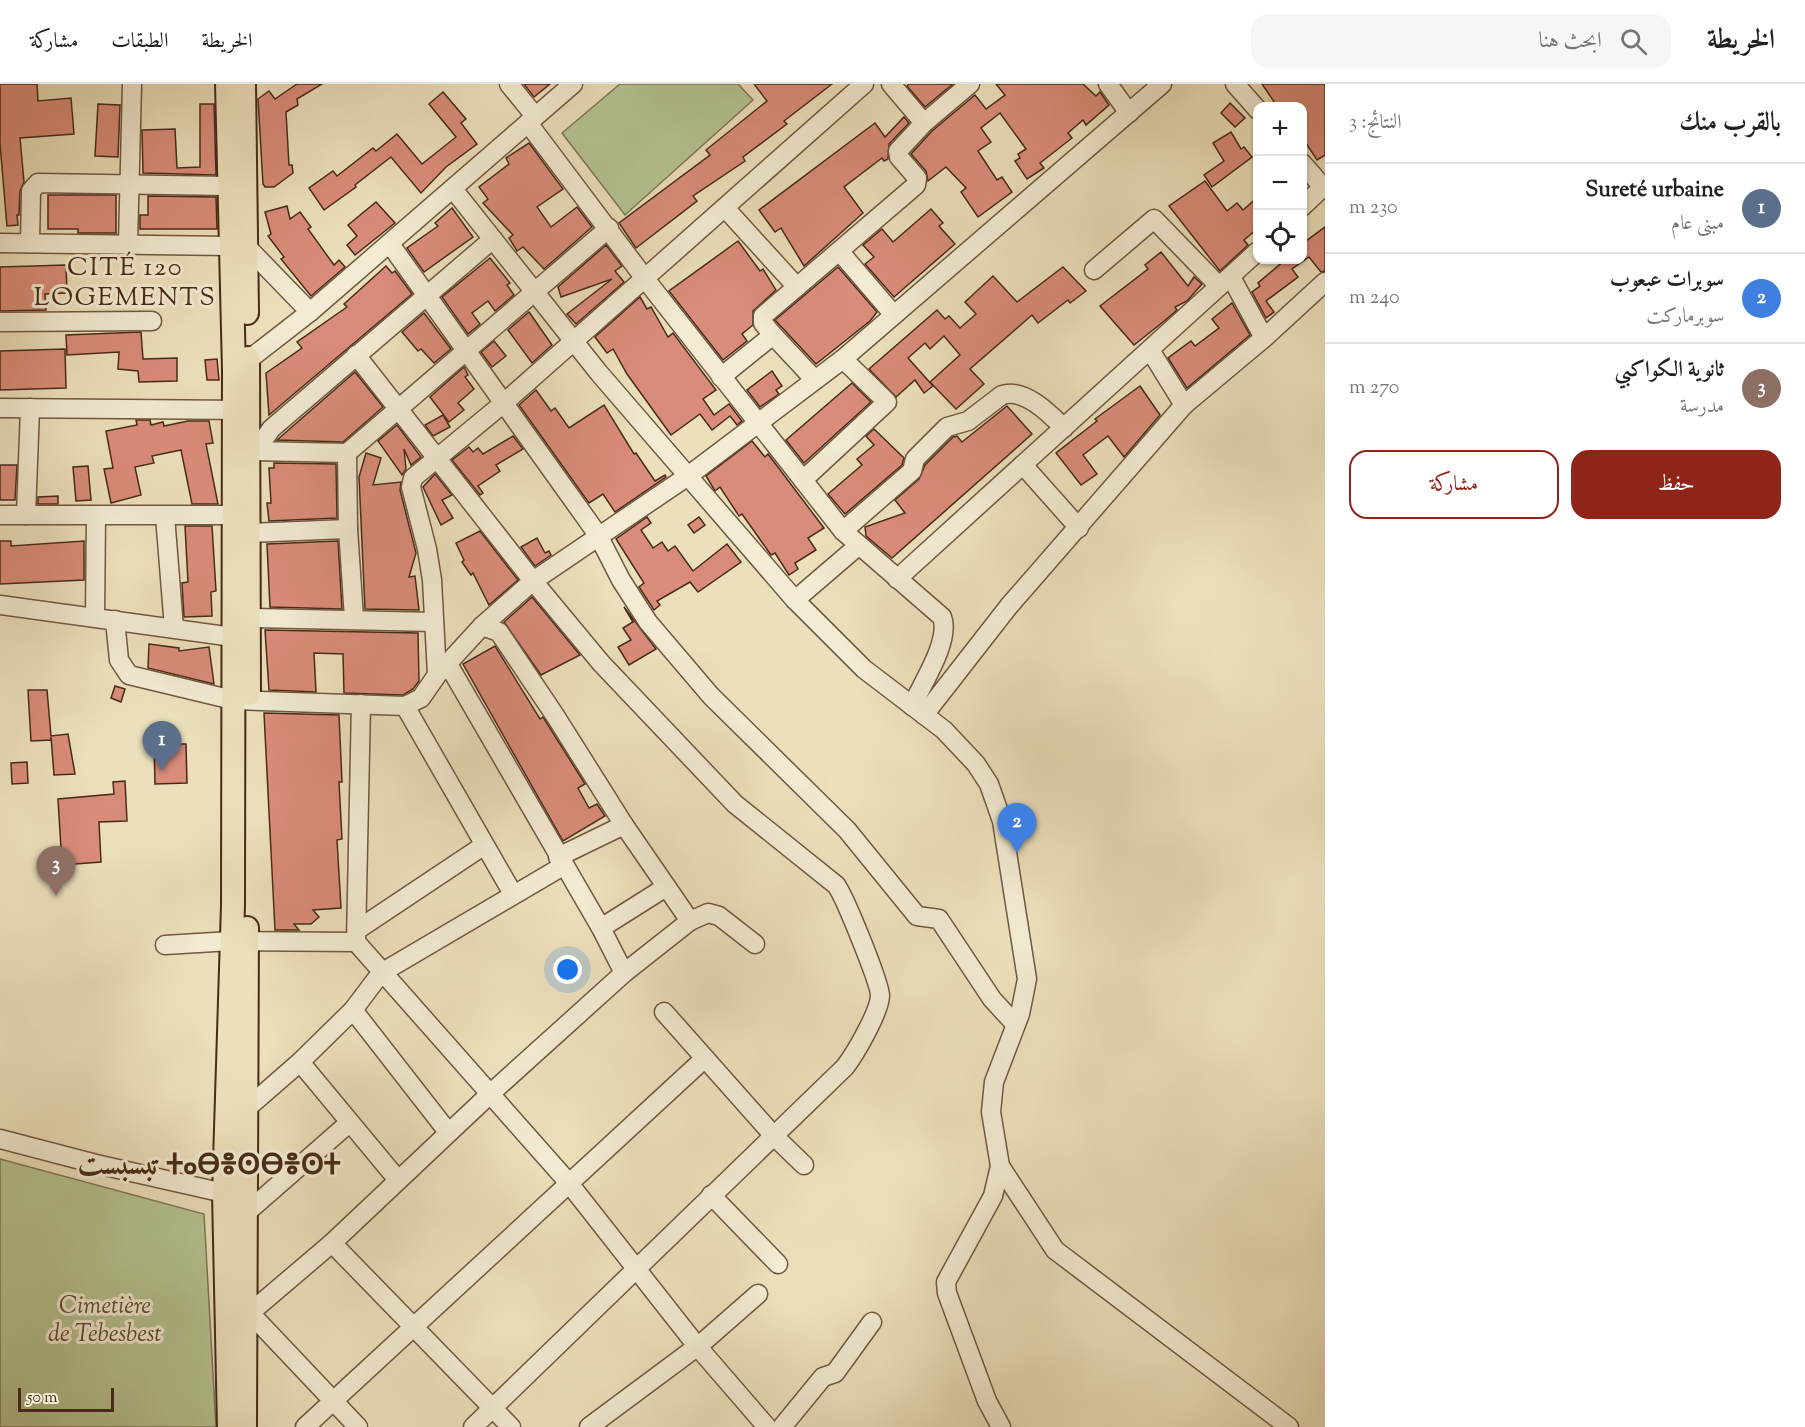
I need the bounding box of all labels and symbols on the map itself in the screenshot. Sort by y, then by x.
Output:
district label: CITÉ 120 LOGEMENTS [34,250,216,317]
pin: 1 [142,722,182,771]
pin: 2 [998,804,1036,853]
pin: 3 [36,846,76,896]
your location [553,955,582,984]
district label: تبسبست ⵜⴰⴱⴻⵙⴱⴻⵙⵜ [77,1145,341,1188]
park label: Cimetière de Tebesbest [48,1290,162,1352]
scale bar [18,1385,114,1412]

